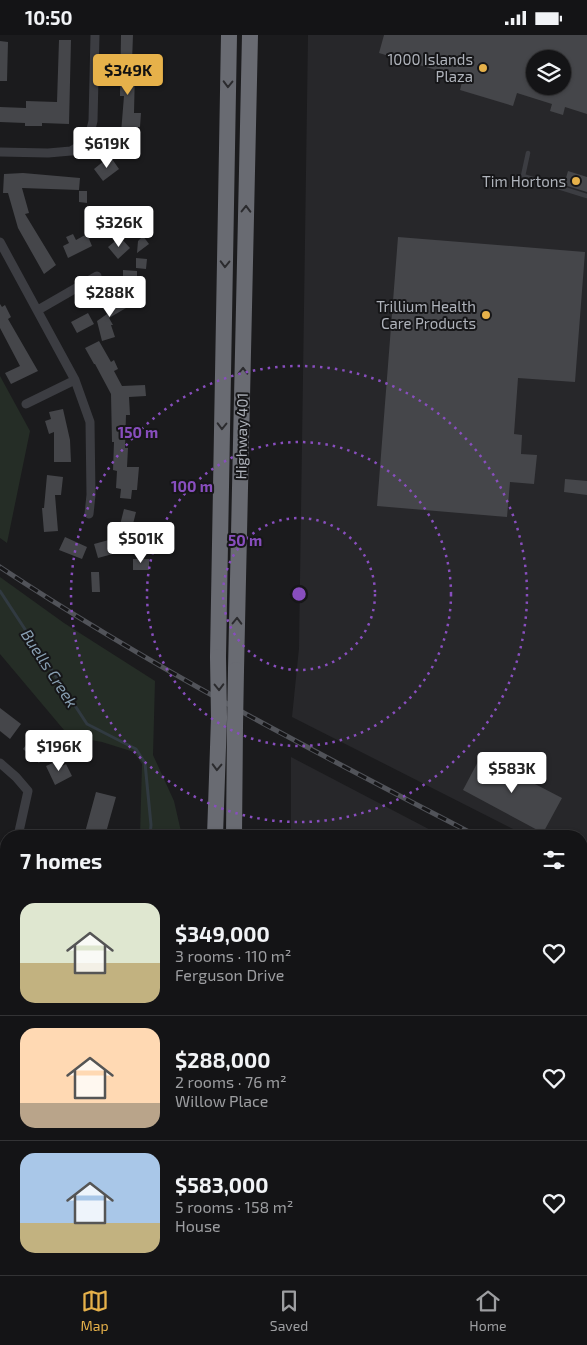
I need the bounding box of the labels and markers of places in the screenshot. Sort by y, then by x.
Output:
place label: 1000 Islands Plaza [387,50,473,85]
pin: $349K [93,53,163,96]
marker: 1000 Islands Plaza [477,62,489,74]
pin: $619K [72,127,142,169]
place label: Tim Hortons [482,172,566,190]
marker: Tim Hortons [570,175,582,187]
pin: $326K [84,205,154,248]
pin: $288K [75,275,145,318]
place label: Trillium Health Care Products [376,297,476,332]
marker: Trillium Health Care Products [480,309,492,321]
pin: $501K [106,521,176,564]
centre of rings [290,585,308,603]
pin: $196K [24,729,94,772]
pin: $583K [477,751,547,794]

